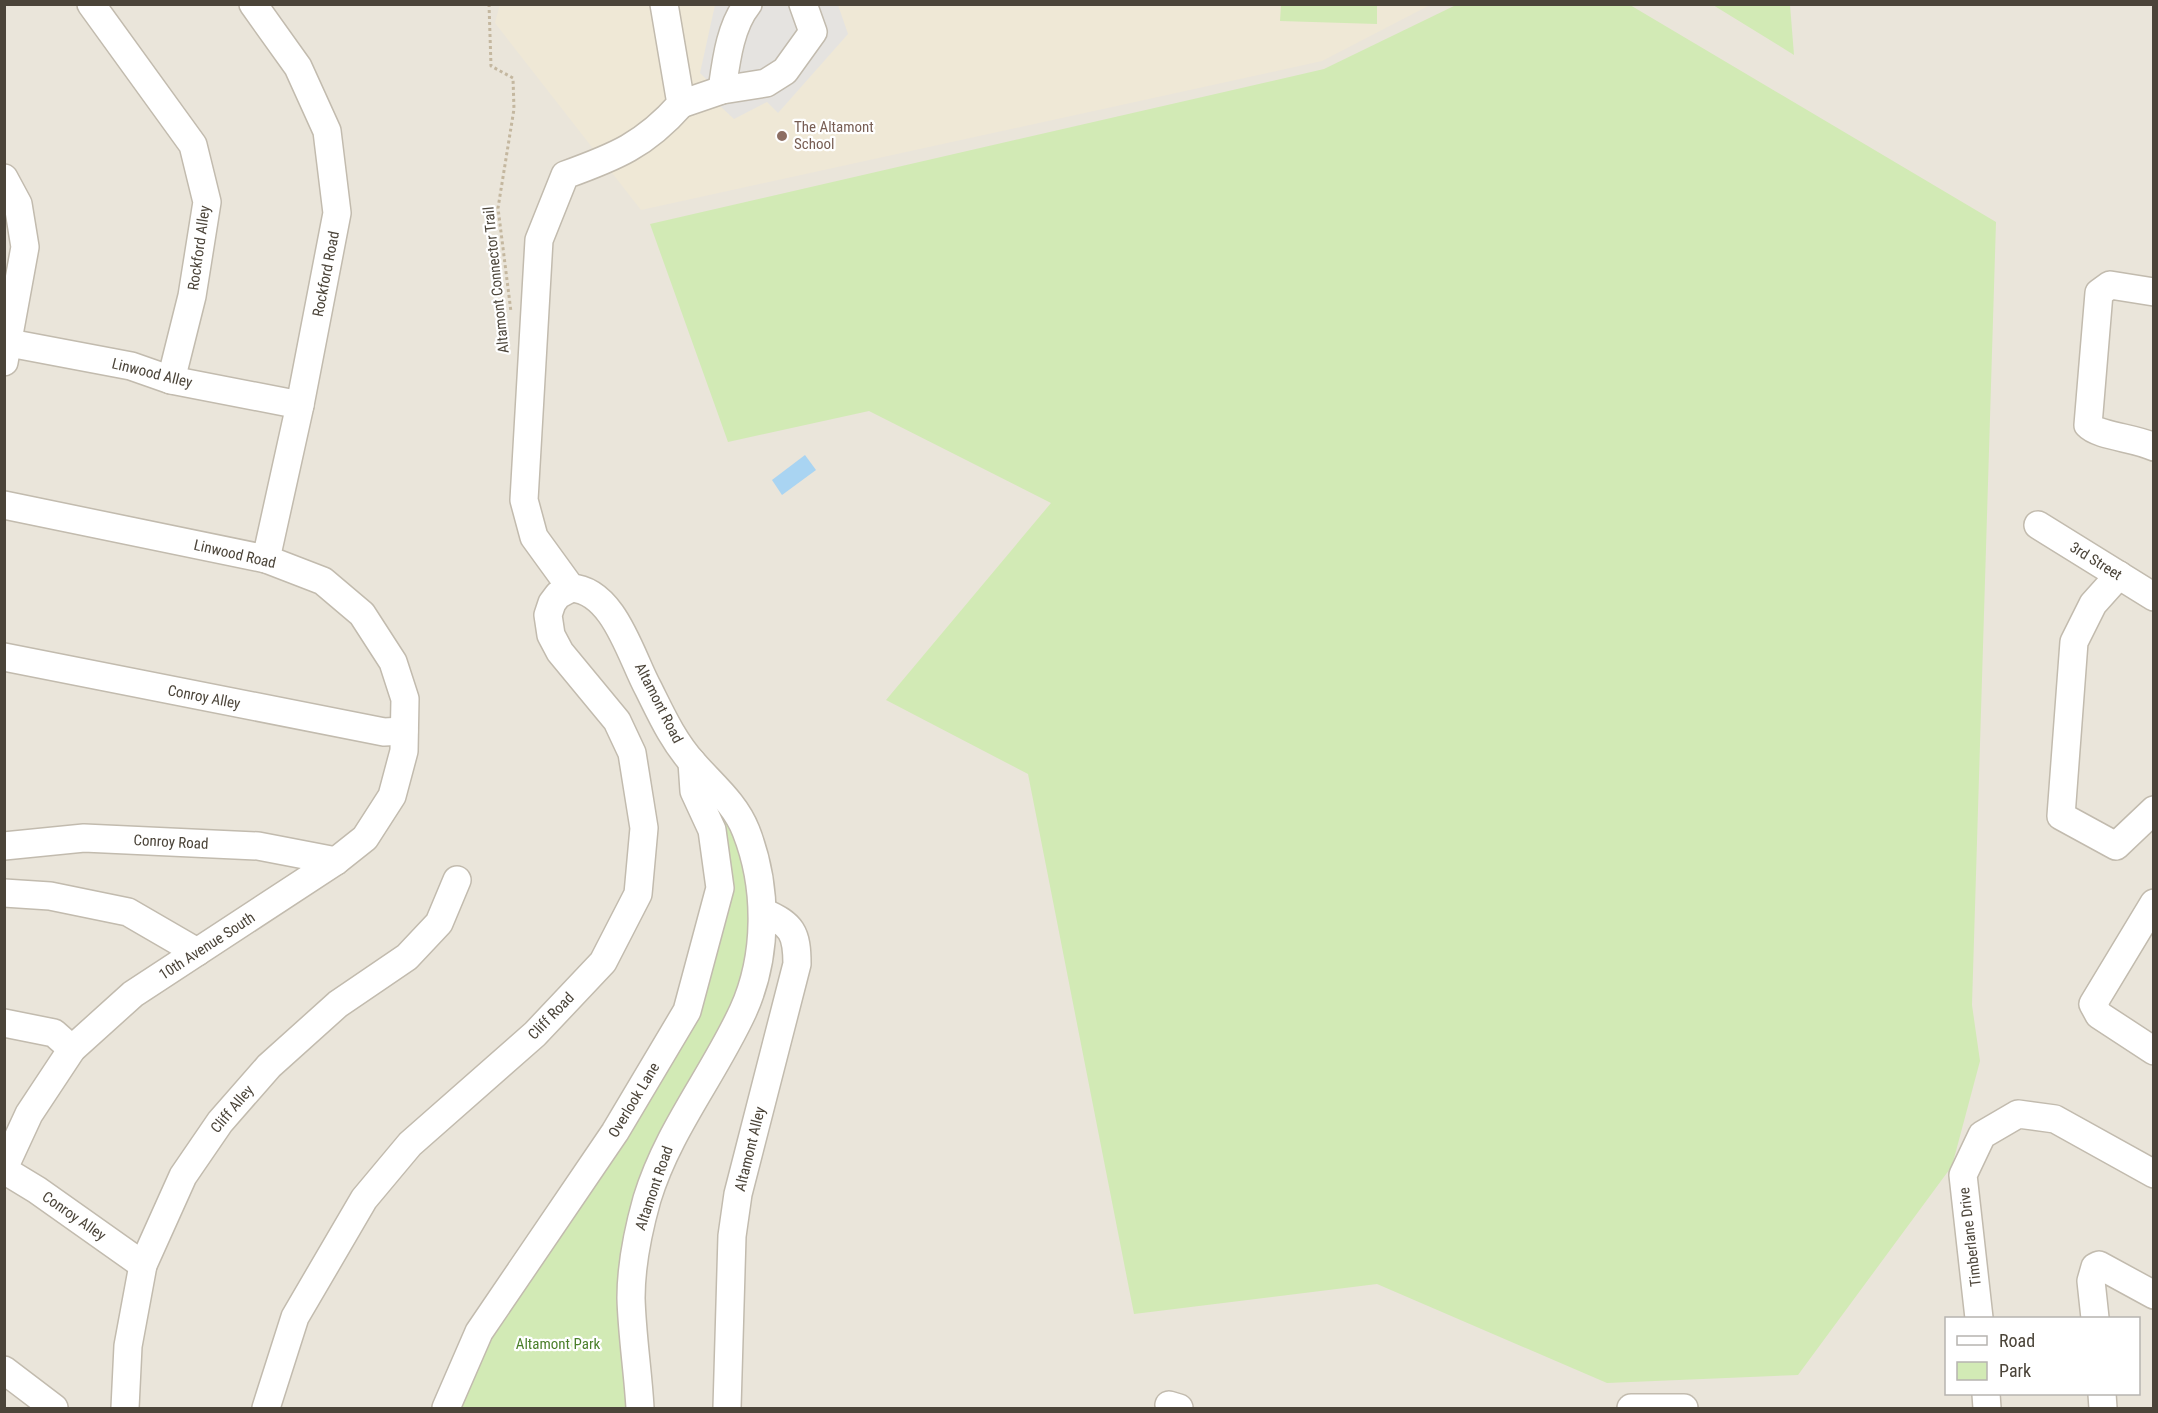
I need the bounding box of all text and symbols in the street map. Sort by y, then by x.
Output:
place label: The Altamont School [794,118,874,153]
marker: The Altamont School [775,129,789,143]
street label: Rockford Alley [184,204,214,292]
street label: Altamont Connector Trail [479,206,513,354]
street label: Rockford Road [309,230,343,318]
street label: Linwood Alley [110,354,194,392]
street label: Linwood Road [192,536,278,572]
street label: 3rd Street [2067,538,2125,584]
street label: Altamont Road [631,660,687,746]
street label: Conroy Alley [166,681,242,713]
street label: Conroy Road [133,831,209,853]
street label: 10th Avenue South [156,908,258,984]
street label: Cliff Road [524,989,578,1043]
street label: Overlook Lane [605,1059,663,1141]
street label: Cliff Alley [207,1081,257,1137]
street label: Altamont Alley [731,1105,769,1193]
street label: Altamont Road [631,1144,677,1232]
street label: Timberlane Drive [1955,1186,1985,1288]
street label: Conroy Alley [39,1188,109,1244]
legend [1945,1317,2140,1395]
text: Road [1999,1330,2035,1351]
park label: Altamont Park [516,1335,600,1353]
text: Park [1999,1360,2031,1381]

